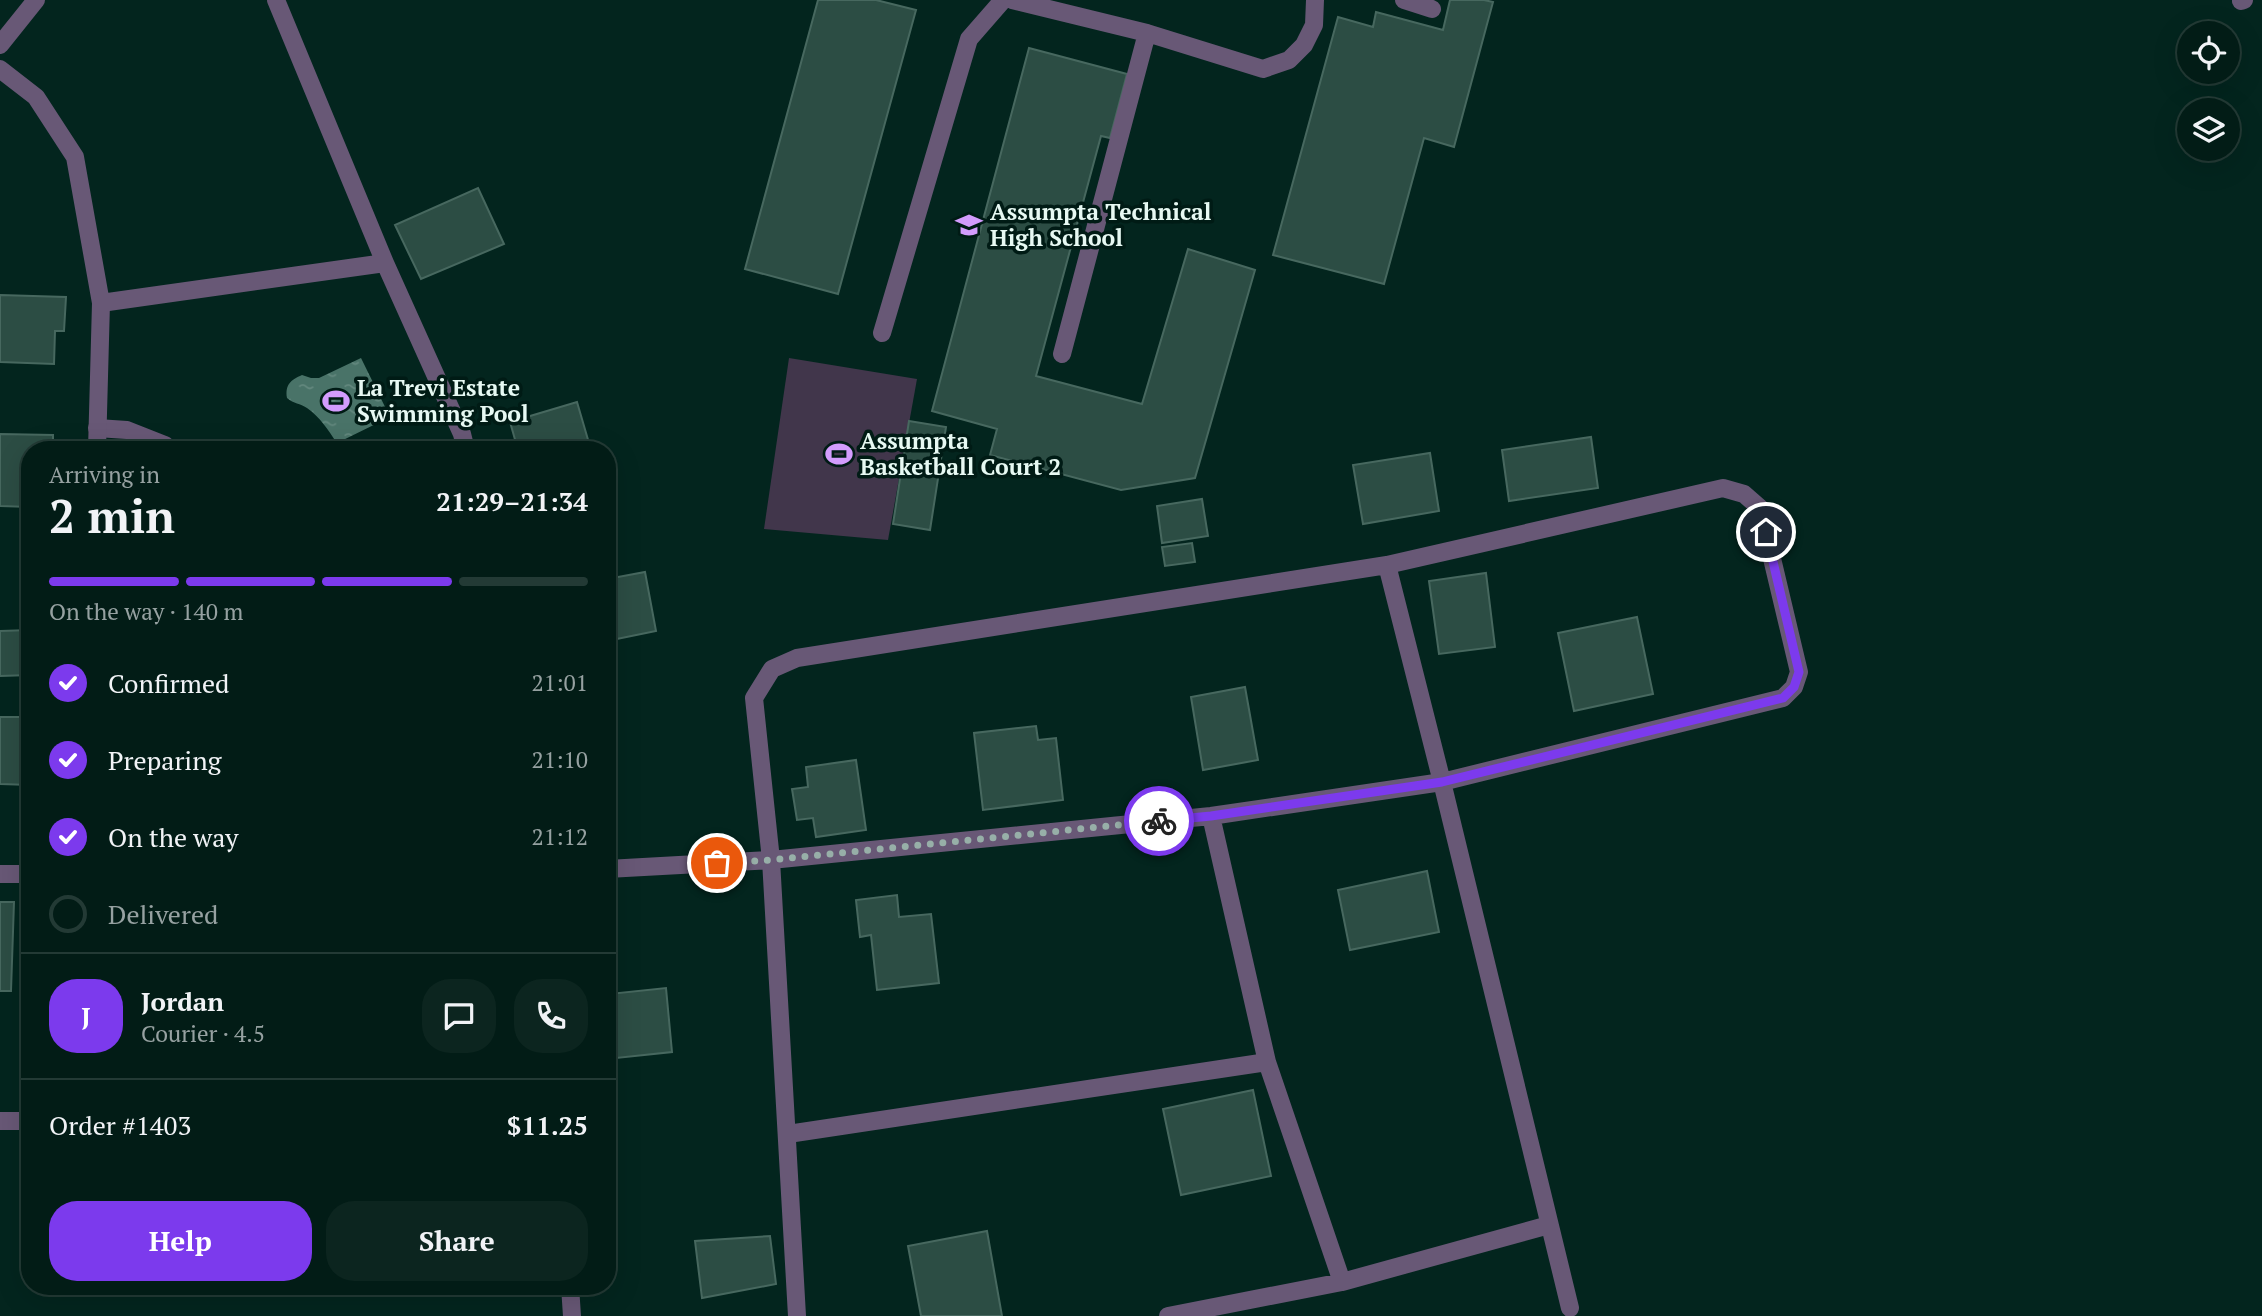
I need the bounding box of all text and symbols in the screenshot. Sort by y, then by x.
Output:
map controls [2177,21,2240,161]
button: locate [2177,21,2240,84]
button: layers [2177,98,2240,161]
place label: Assumpta Technical High School [990,196,1212,253]
school or university icon: Assumpta Technical High School [954,210,984,240]
place label: La Trevi Estate Swimming Pool [357,372,529,429]
sports icon: La Trevi Estate Swimming Pool [321,386,351,416]
place label: Assumpta Basketball Court 2 [860,425,1061,482]
sports icon: Assumpta Basketball Court 2 [824,439,854,469]
text: Arriving in [49,459,160,490]
text: 21:29–21:34 [436,484,588,518]
text: 2 min [49,485,175,546]
pin [1736,502,1796,562]
icon: home [1747,513,1785,551]
text: On the way · 140 m [49,596,243,627]
icon: check [49,664,87,702]
text: Confirmed [108,666,229,700]
text: 21:01 [531,667,588,698]
icon: check [49,741,87,779]
text: Preparing [108,743,221,777]
text: 21:10 [531,744,588,775]
courier [1124,786,1194,856]
icon: bike [1140,802,1178,840]
icon: check [49,818,87,856]
text: On the way [108,820,239,854]
text: 21:12 [531,821,588,852]
pin [687,833,747,893]
icon: bag [698,844,736,882]
text: Delivered [108,897,218,931]
button: chat [422,979,496,1053]
button: phone [514,979,588,1053]
text: Jordan [141,984,224,1018]
text: J [81,999,91,1033]
text: Courier · 4.5 [141,1018,265,1049]
text: Order #1403 [49,1108,191,1142]
text: $11.25 [507,1108,588,1142]
button: Help [49,1201,312,1281]
button: Share [326,1201,588,1281]

